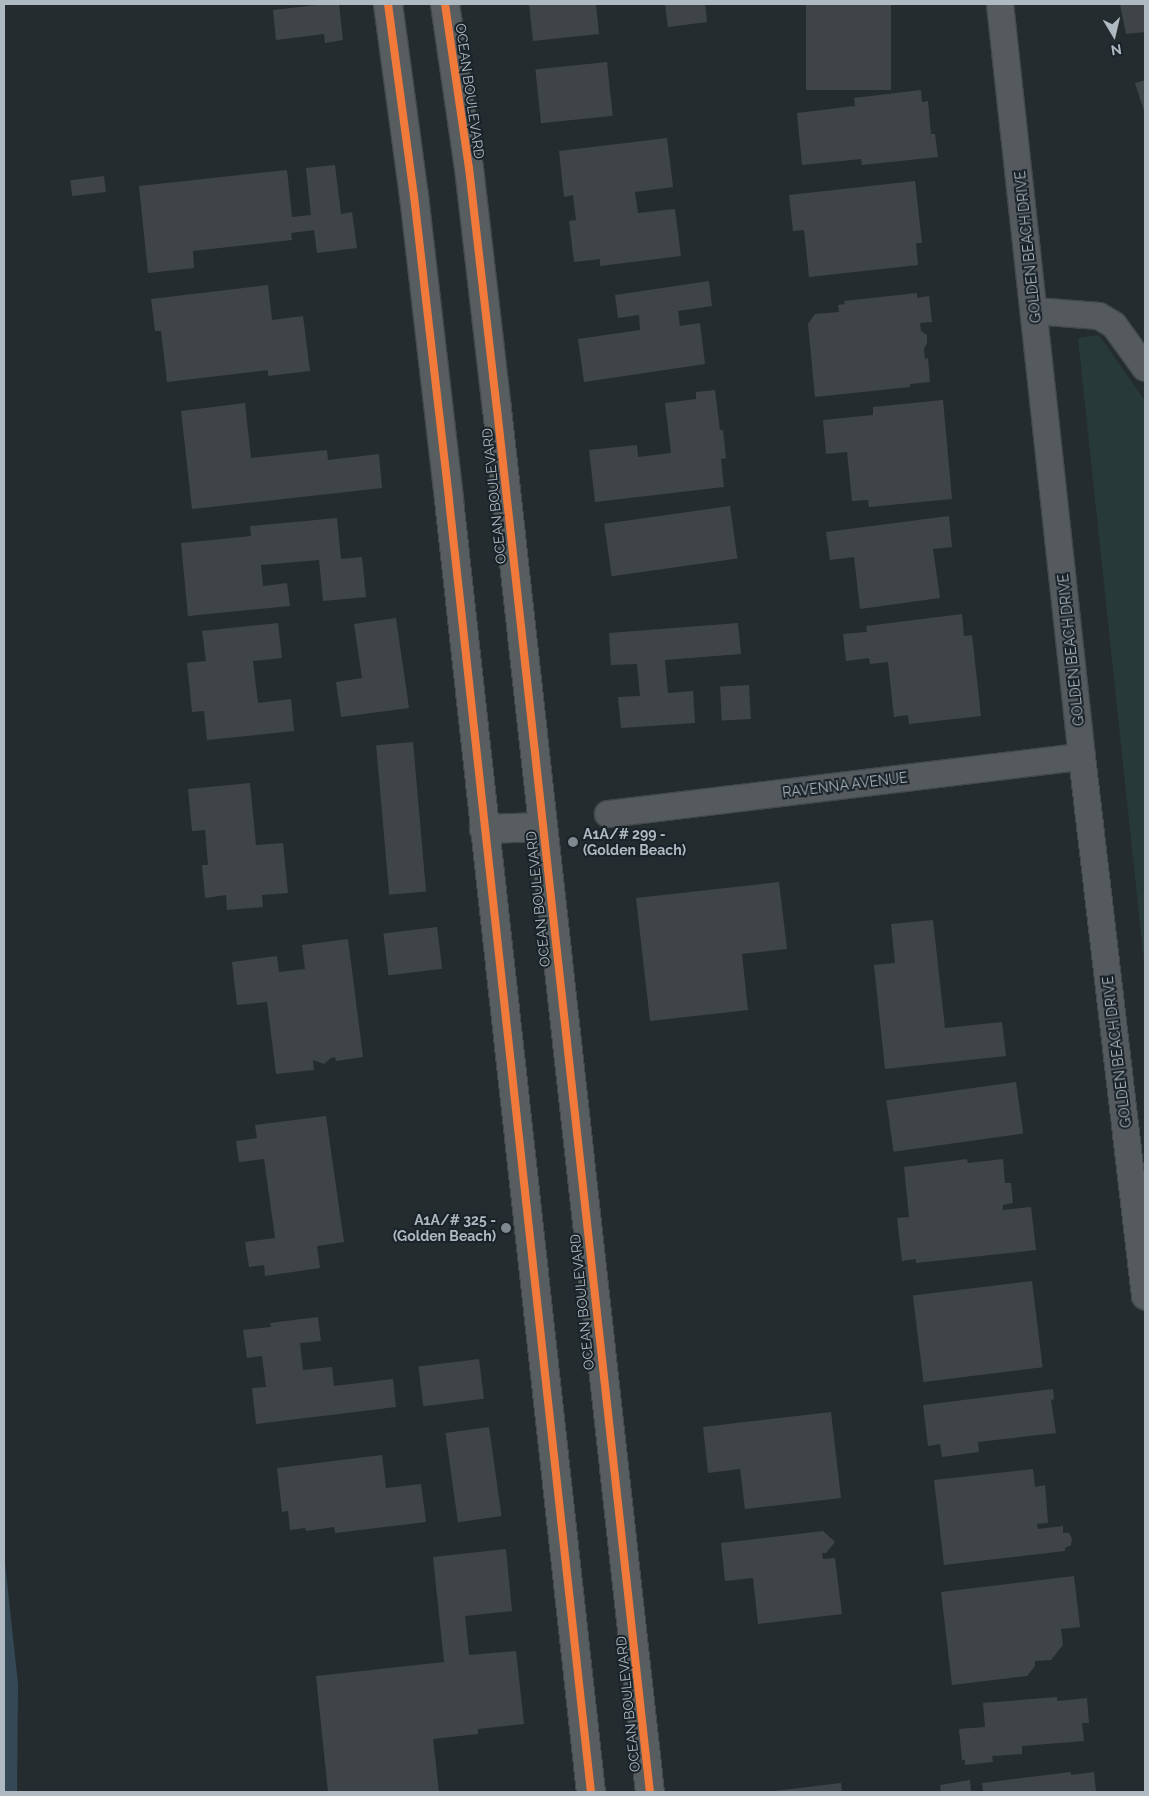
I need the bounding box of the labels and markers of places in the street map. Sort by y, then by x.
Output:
place label: A1A/# 299 - (Golden Beach) [583,826,686,859]
marker: A1A/# 299 - (Golden Beach) [567,836,579,848]
place label: A1A/# 325 - (Golden Beach) [393,1212,496,1244]
marker: A1A/# 325 - (Golden Beach) [500,1222,512,1234]

